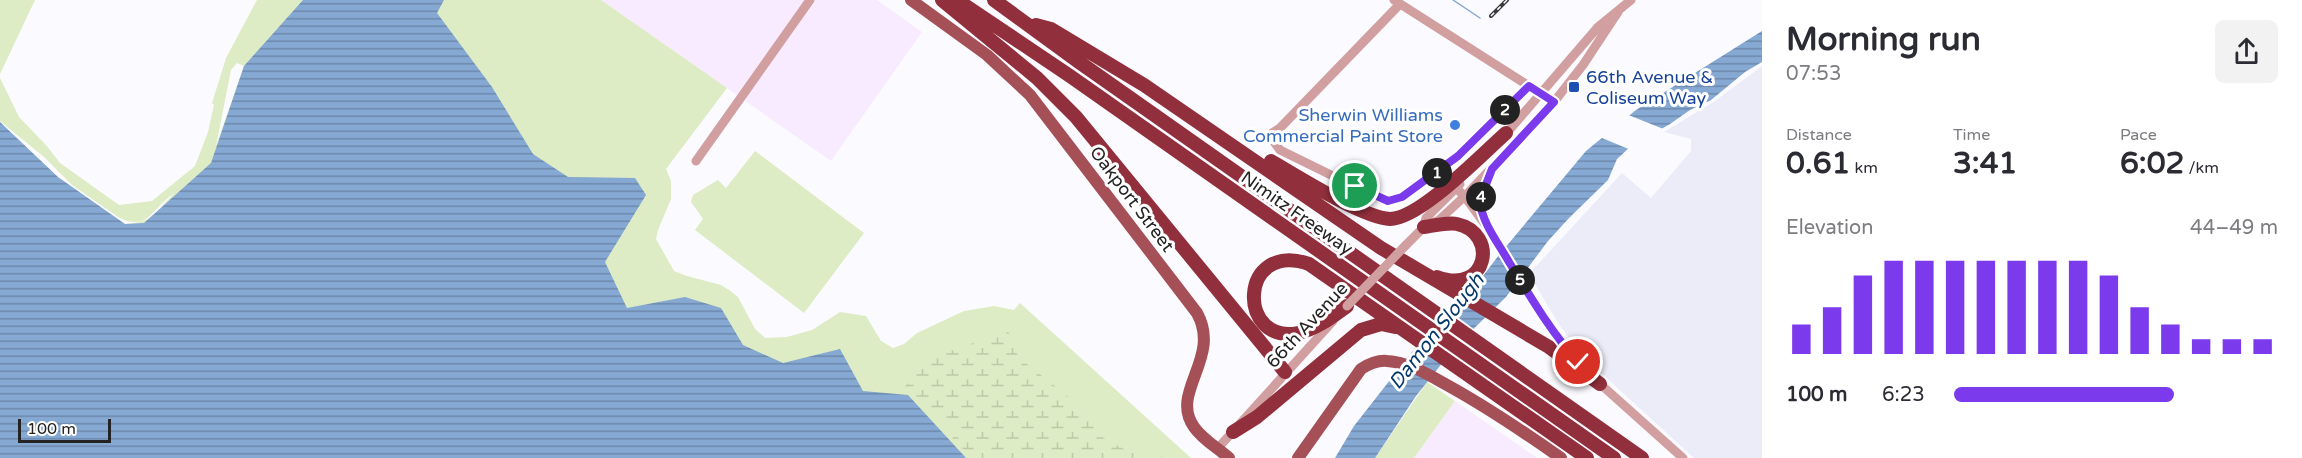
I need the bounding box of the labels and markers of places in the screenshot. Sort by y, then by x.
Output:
place label: 66th Avenue & Coliseum Way [1586,66,1713,109]
marker: 66th Avenue & Coliseum Way [1567,80,1581,94]
pin: 2 [1490,95,1520,125]
place label: Sherwin Williams Commercial Paint Store [1243,104,1443,147]
marker: Sherwin Williams Commercial Paint Store [1448,118,1462,132]
pin: 1 [1422,158,1452,188]
pin [1329,160,1380,211]
pin: 4 [1466,182,1496,212]
pin: 5 [1505,265,1535,295]
pin [1552,336,1603,387]

